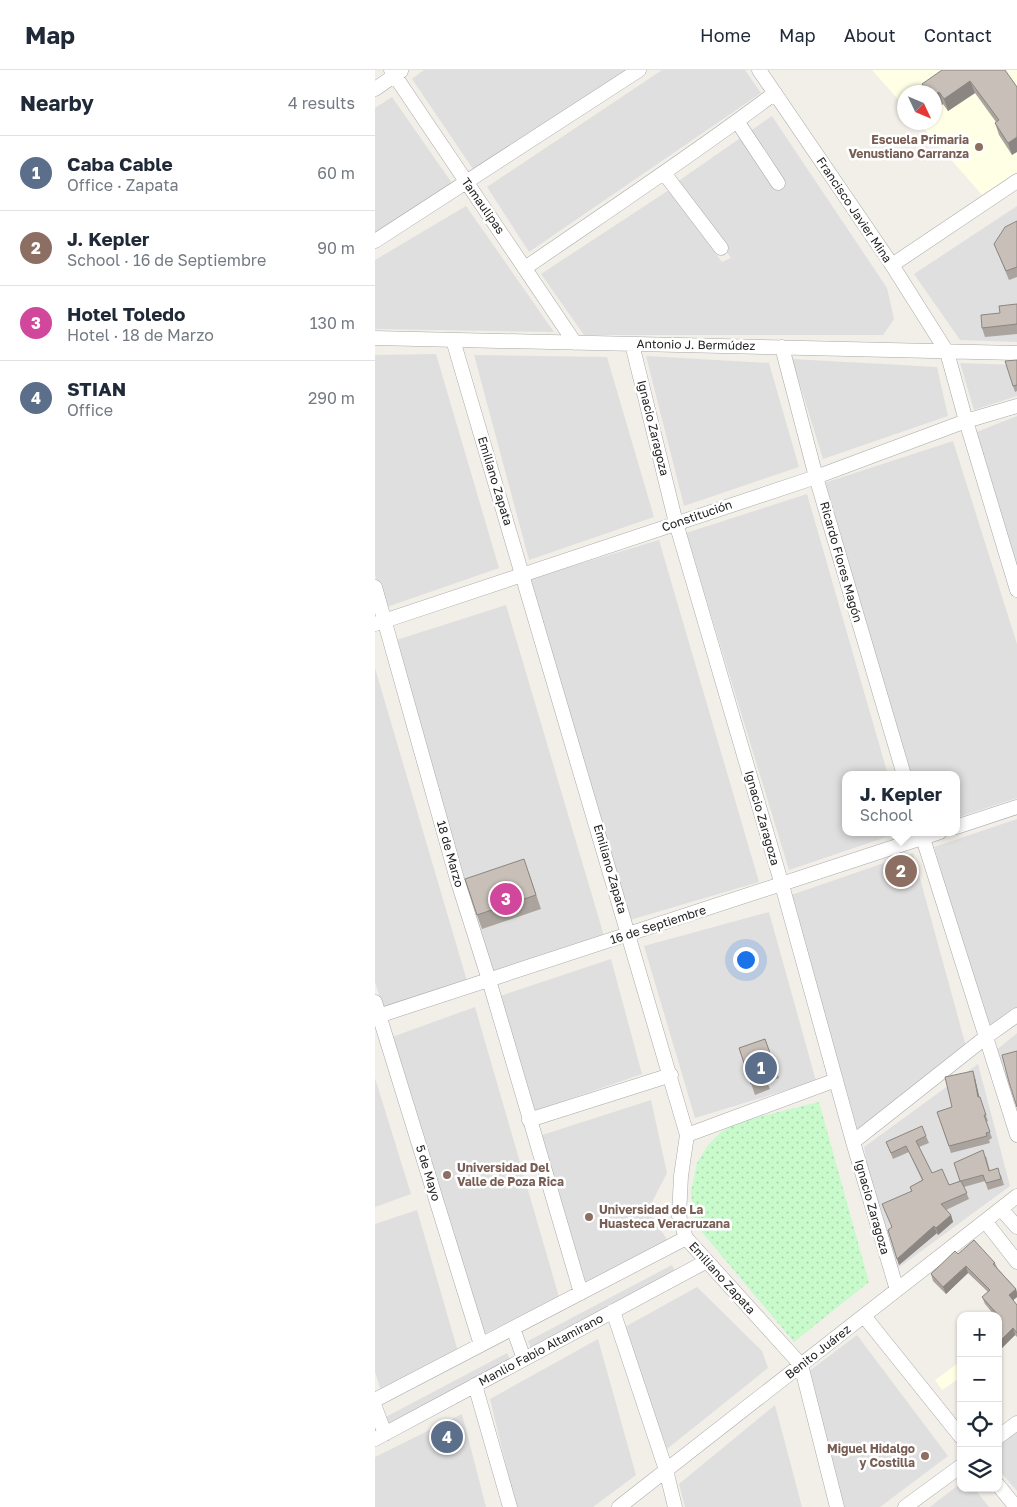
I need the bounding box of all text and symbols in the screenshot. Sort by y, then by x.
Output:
text: Map [25,20,75,49]
text: Home [700,24,751,46]
text: Map [779,24,816,46]
text: About [844,24,896,46]
text: Contact [924,24,992,46]
north arrow [897,85,942,130]
text: Nearby [20,90,94,116]
text: 4 results [288,93,355,113]
place label: Escuela Primaria Venustiano Carranza [849,132,969,161]
marker: Escuela Primaria Venustiano Carranza [973,141,985,153]
text: Caba Cable [67,152,173,175]
street label: Francisco Javier Mina [813,154,895,265]
text: 1 [32,163,40,183]
text: 60 m [317,163,355,183]
text: Office · Zapata [67,175,179,195]
street label: Tamaulipas [459,175,508,237]
text: J. Kepler [67,227,149,250]
text: 2 [31,238,41,258]
text: 90 m [317,238,355,258]
text: School · 16 de Septiembre [67,250,266,270]
text: Hotel Toledo [67,302,185,325]
text: 3 [31,313,41,333]
text: 130 m [310,313,355,333]
text: Hotel · 18 de Marzo [67,325,214,345]
street label: Antonio J. Bermúdez [636,336,756,353]
text: STIAN [67,377,126,400]
street label: Ignacio Zaragoza [634,378,673,477]
text: 4 [31,388,41,408]
text: 290 m [308,388,355,408]
text: Office [67,400,113,420]
street label: Emiliano Zapata [475,435,516,527]
street label: Constitución [660,496,734,535]
street label: Ricardo Flores Magón [817,500,866,624]
street label: Ignacio Zaragoza [742,769,783,867]
popup [842,771,960,836]
text: J. Kepler [860,782,942,805]
text: School [860,805,913,825]
street label: 18 de Marzo [434,819,467,889]
street label: Emiliano Zapata [591,822,630,915]
pin: 2 [885,852,917,890]
pin: 3 [490,880,522,918]
street label: 16 de Septiembre [608,902,708,947]
your location [733,947,759,973]
pin: 1 [745,1049,777,1087]
street label: 5 de Mayo [413,1143,444,1203]
street label: Ignacio Zaragoza [852,1158,893,1256]
place label: Universidad Del Valle de Poza Rica [457,1160,564,1189]
marker: Universidad Del Valle de Poza Rica [441,1169,453,1181]
place label: Universidad de La Huasteca Veracruzana [599,1202,730,1231]
marker: Universidad de La Huasteca Veracruzana [583,1211,595,1223]
street label: Emiliano Zapata [686,1238,759,1317]
street label: Manlio Fabio Altamirano [476,1310,606,1389]
map controls [957,1312,1002,1492]
button: + [957,1312,1002,1357]
street label: Benito Juárez [782,1321,853,1382]
button: − [957,1357,1002,1402]
button: locate [957,1402,1002,1447]
pin: 4 [431,1418,463,1456]
place label: Miguel Hidalgo y Costilla [827,1441,915,1470]
button: layers [957,1447,1002,1492]
marker: Miguel Hidalgo y Costilla [919,1450,931,1462]

